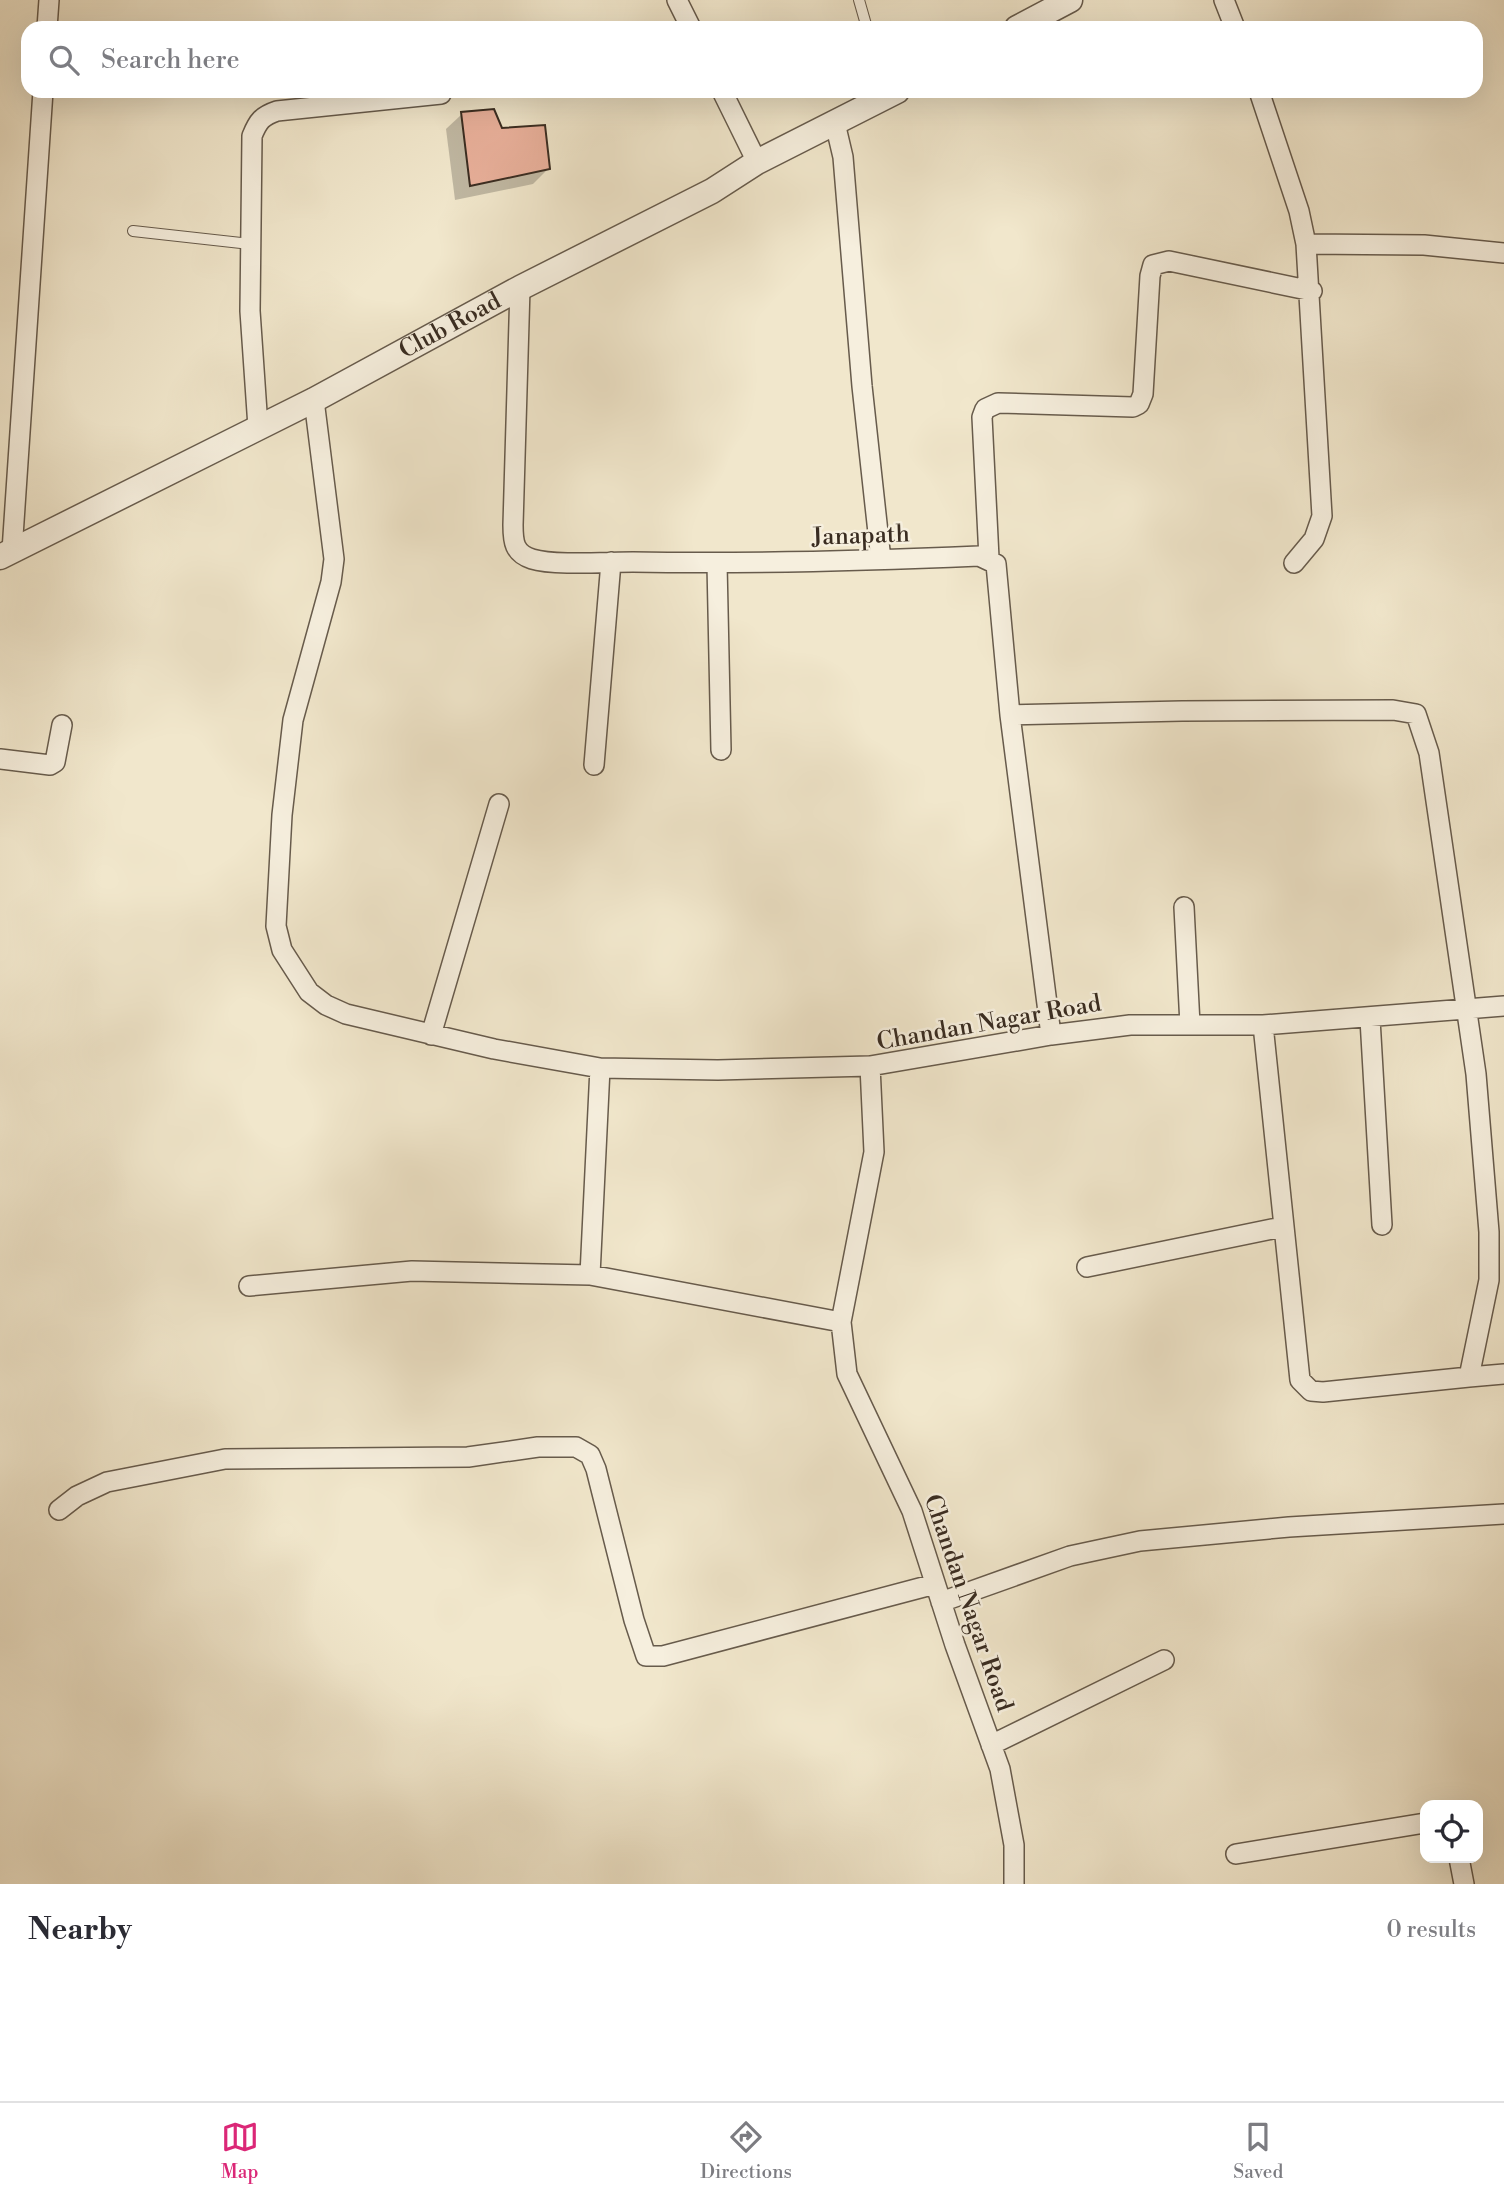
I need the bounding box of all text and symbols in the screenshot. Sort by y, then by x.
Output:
search box [21,21,1483,98]
icon: search [45,41,83,79]
text: Search here [101,44,240,76]
street label: Club Road [394,286,507,366]
street label: Janapath [811,519,910,553]
street label: Chandan Nagar Road [874,988,1104,1058]
street label: Chandan Nagar Road [917,1491,1019,1716]
map controls [1420,1800,1483,1863]
button: locate [1420,1800,1483,1863]
text: Nearby [28,1911,132,1949]
text: 0 results [1386,1916,1476,1944]
tab: Map [221,2118,259,2184]
tab: Directions [700,2118,792,2184]
tab: Saved [1233,2118,1283,2184]

